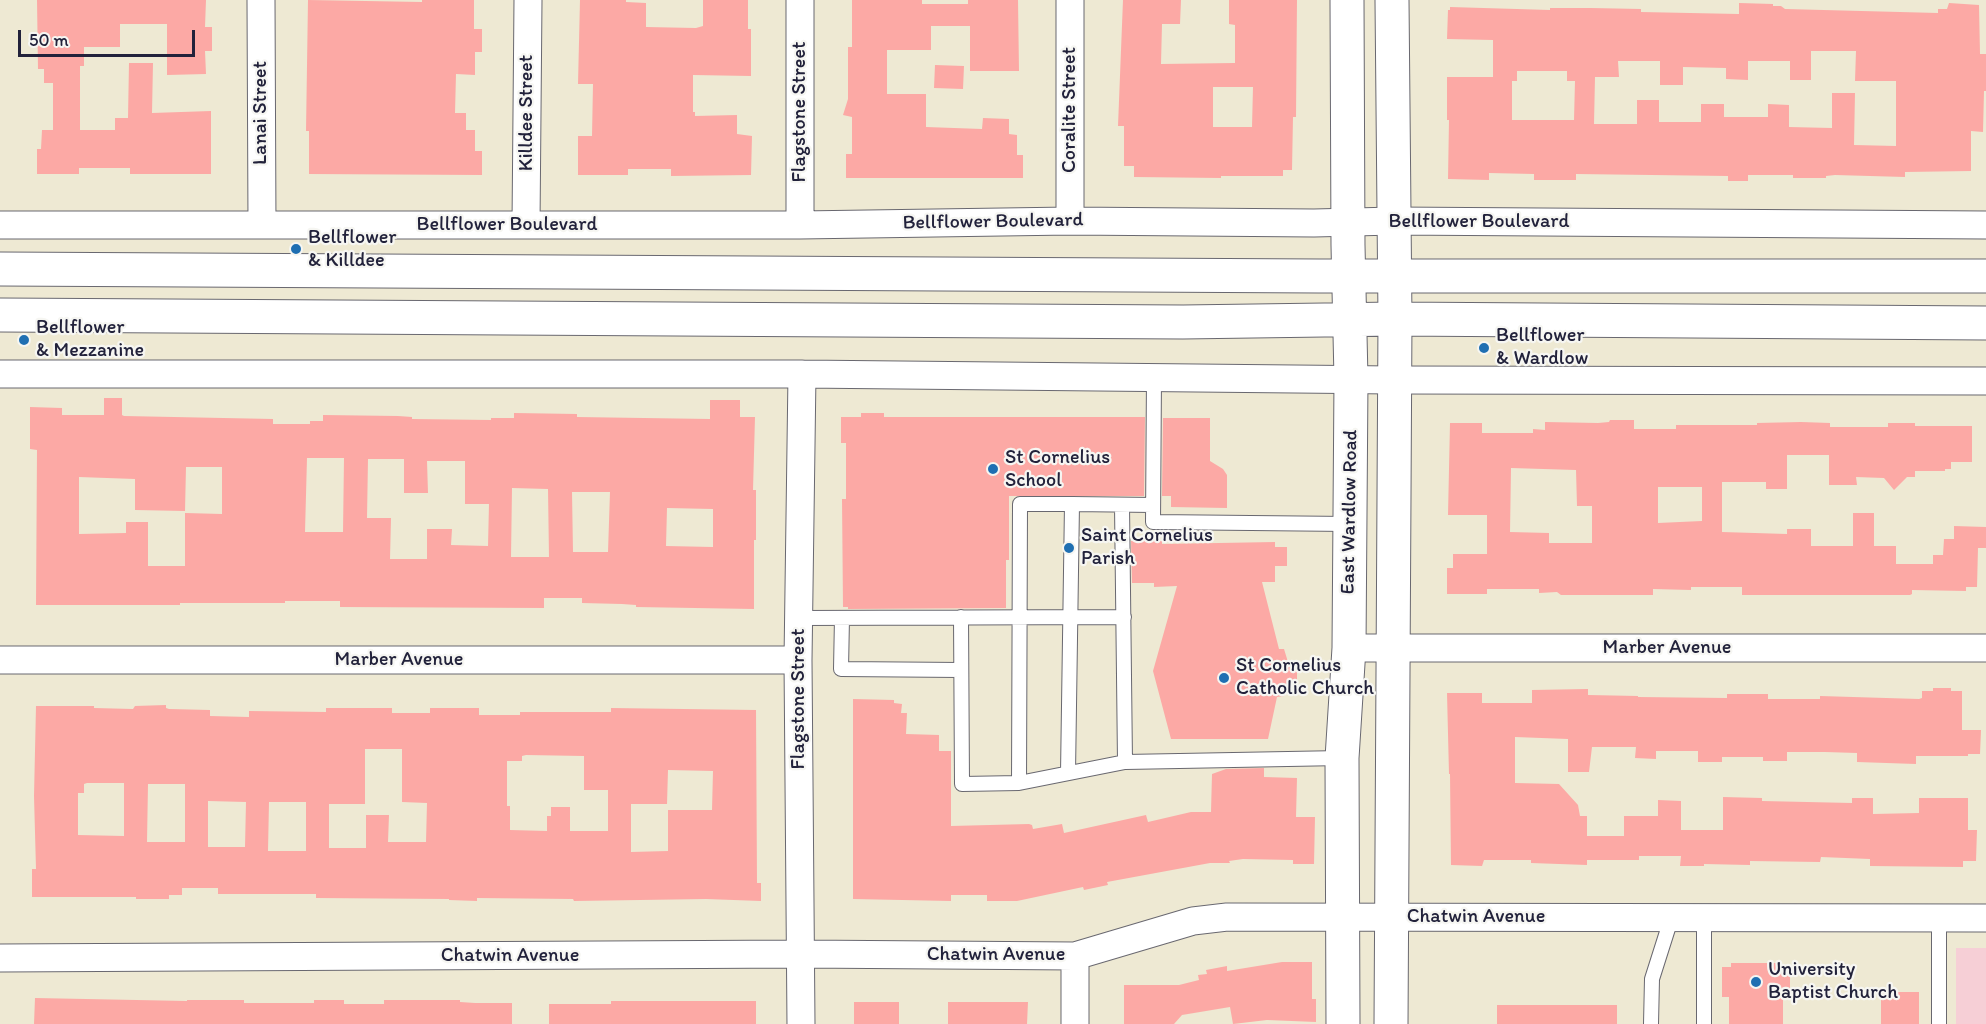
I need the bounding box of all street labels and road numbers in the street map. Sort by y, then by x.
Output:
street label: Flagstone Street [788,42,812,182]
street label: Coralite Street [1058,47,1082,173]
street label: Killdee Street [515,55,539,171]
street label: Lanai Street [249,61,273,165]
street label: Bellflower Boulevard [902,208,1084,236]
street label: Bellflower Boulevard [1389,210,1569,234]
street label: Bellflower Boulevard [417,213,597,237]
street label: East Wardlow Road [1337,429,1363,595]
street label: Flagstone Street [787,629,811,769]
street label: Marber Avenue [1603,636,1731,660]
street label: Marber Avenue [335,648,463,672]
street label: Chatwin Avenue [1407,905,1545,929]
street label: Chatwin Avenue [927,943,1065,967]
street label: Chatwin Avenue [441,944,579,968]

